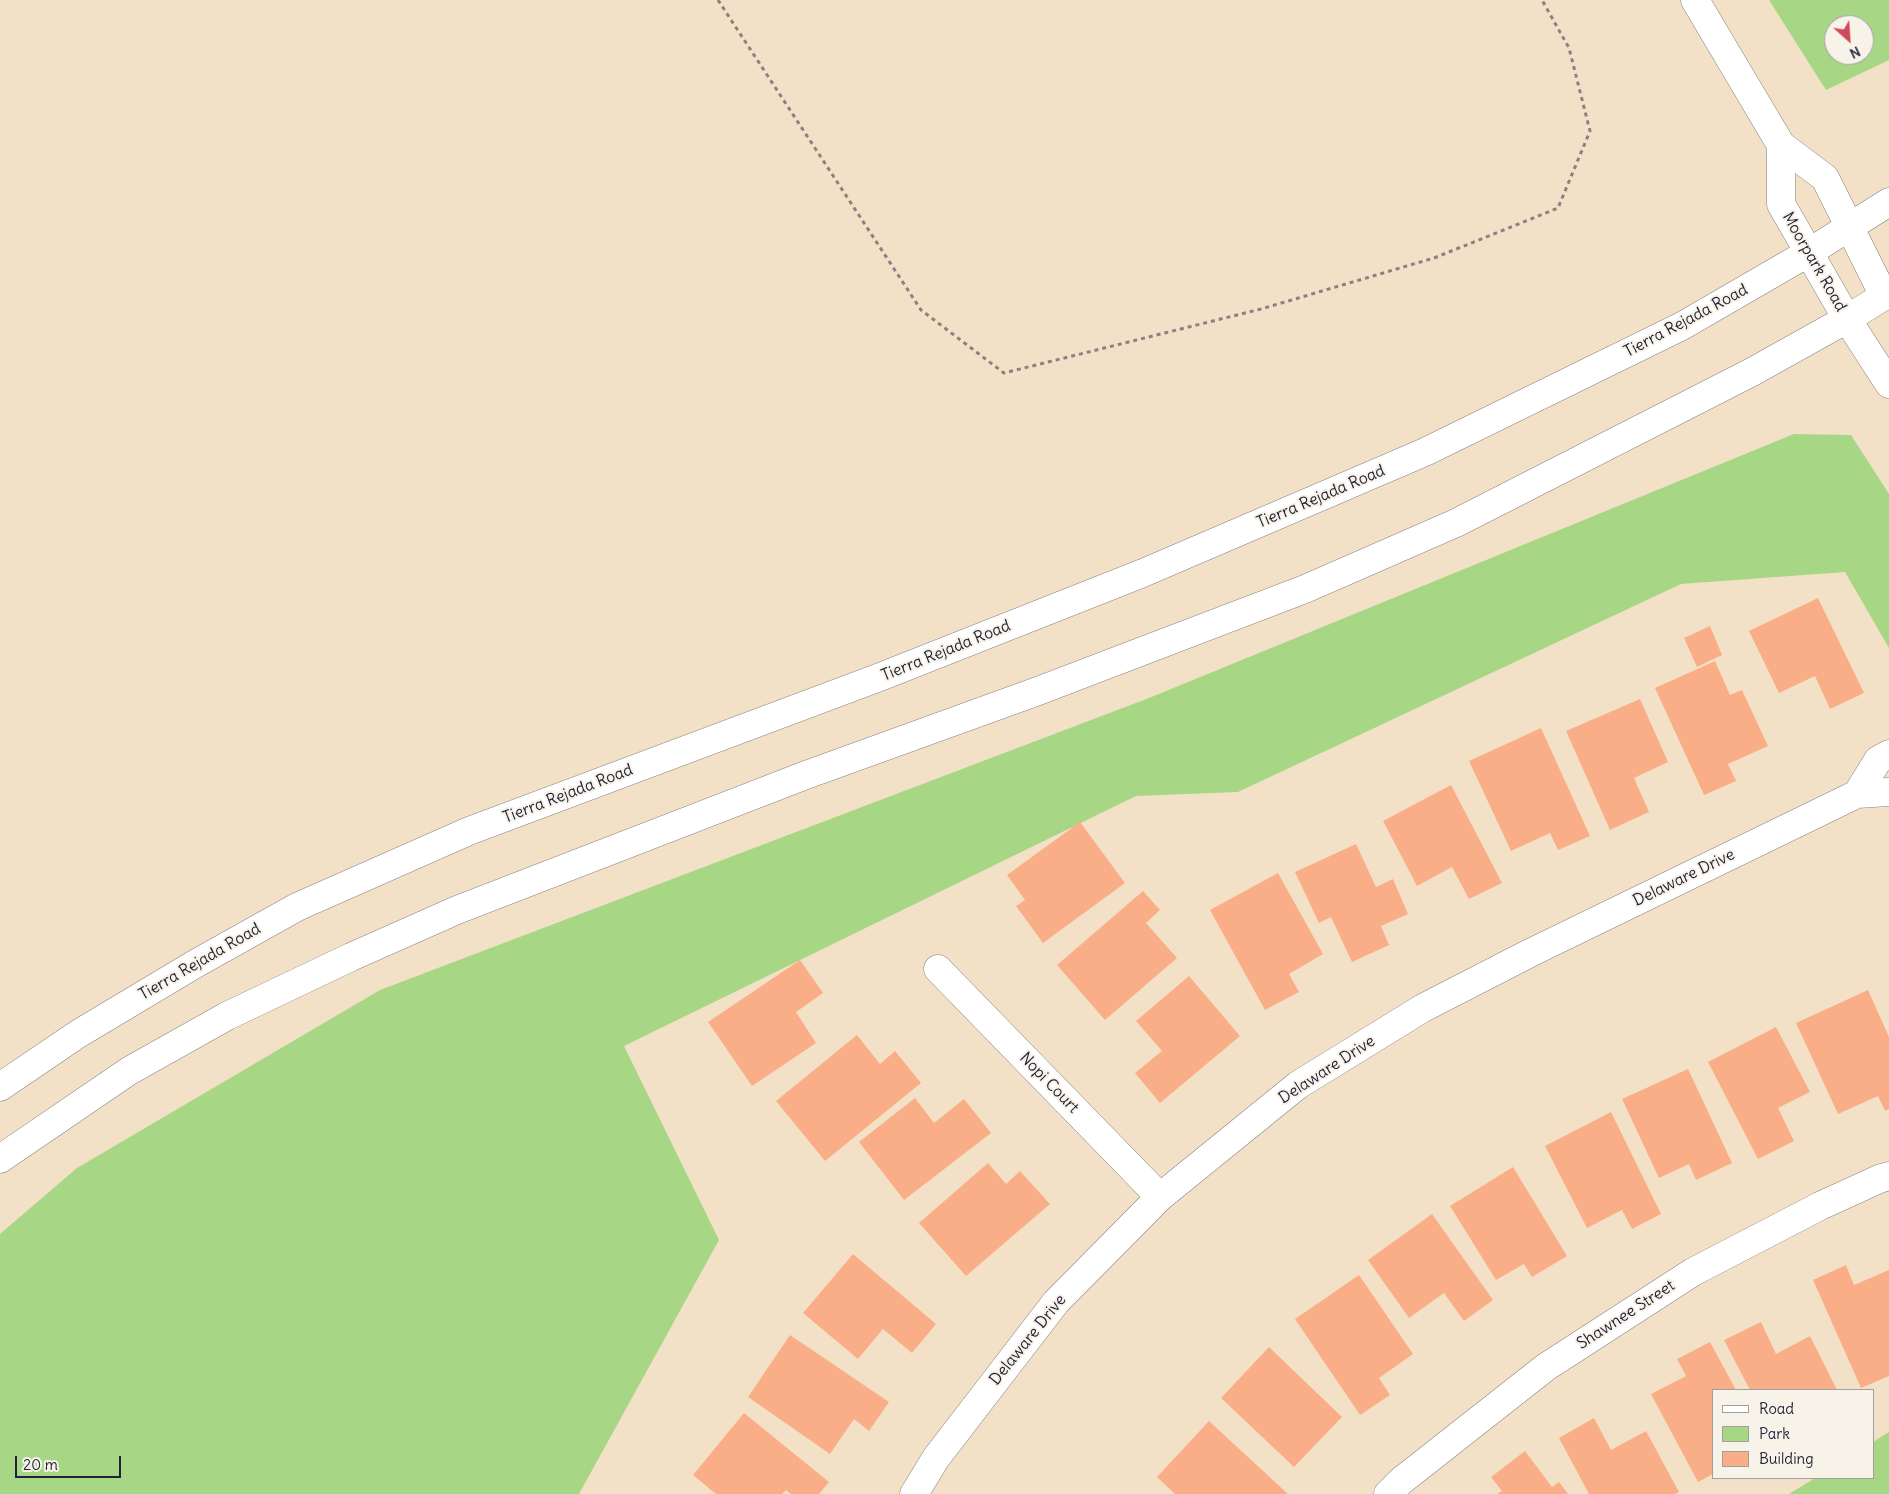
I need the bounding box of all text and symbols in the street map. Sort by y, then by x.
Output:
north arrow [1824,15,1874,65]
text: N [1847,42,1863,63]
street label: Moorpark Road [1778,209,1850,315]
street label: Tierra Rejada Road [1621,280,1751,362]
street label: Tierra Rejada Road [1254,461,1388,533]
street label: Tierra Rejada Road [879,616,1013,686]
street label: Tierra Rejada Road [500,760,636,828]
street label: Delaware Drive [1630,845,1738,911]
street label: Tierra Rejada Road [136,919,264,1005]
street label: Delaware Drive [1275,1032,1379,1108]
street label: Nopi Court [1015,1049,1083,1117]
street label: Shawnee Street [1573,1276,1679,1354]
street label: Delaware Drive [986,1291,1070,1389]
legend [1712,1389,1874,1479]
text: Road [1759,1399,1794,1418]
text: Park [1759,1424,1790,1443]
scale bar [18,1446,124,1478]
text: Building [1759,1449,1814,1468]
text: 20 m [23,1455,58,1474]

